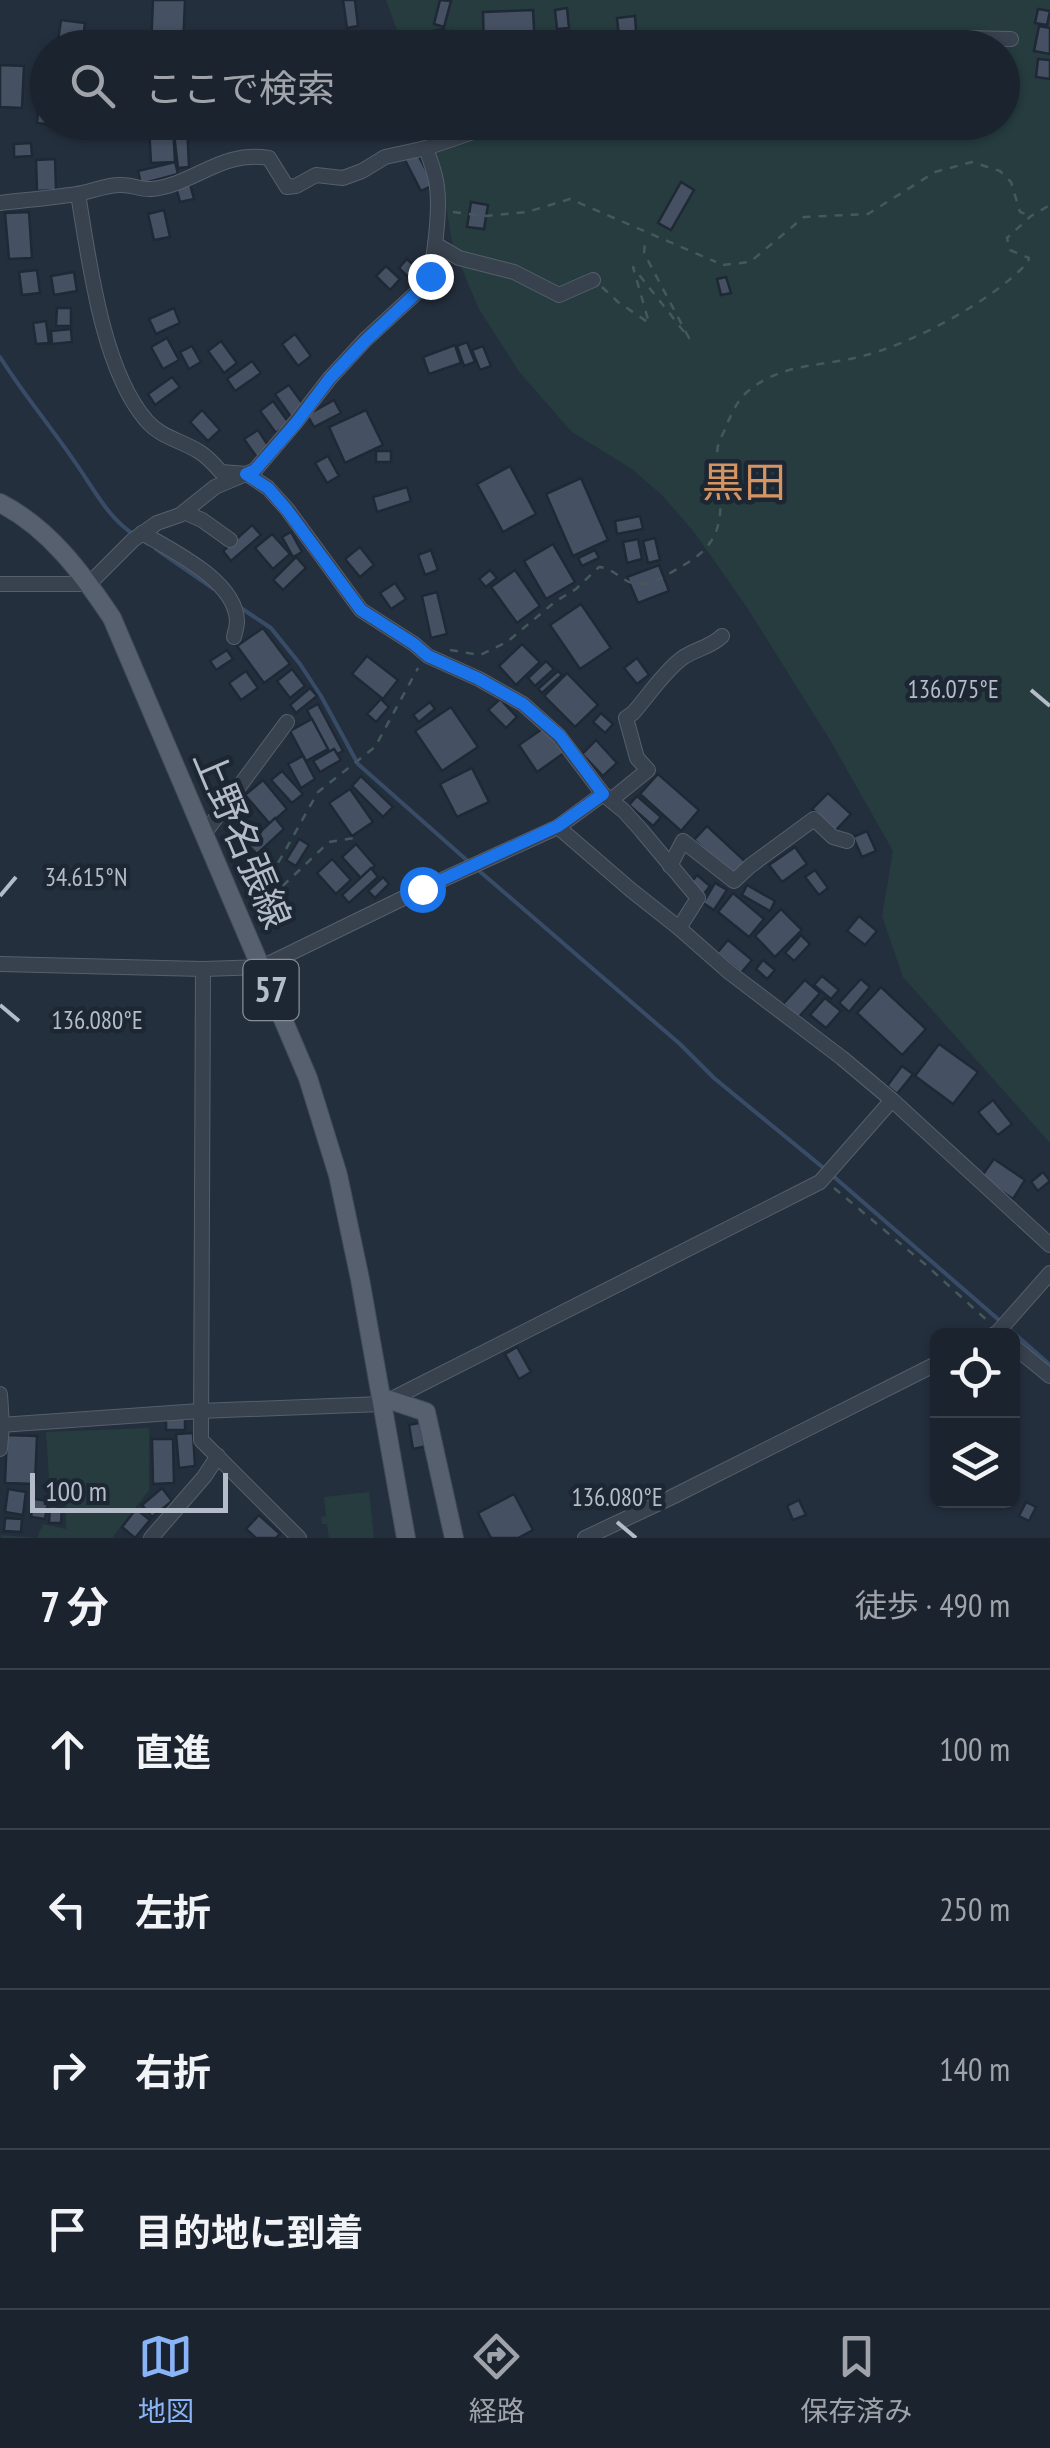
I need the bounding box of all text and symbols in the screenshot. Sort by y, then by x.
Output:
search box [30,30,1020,140]
icon: search [65,58,120,113]
text: ここで検索 [145,63,335,112]
route end [408,254,454,300]
district label: 黒田 [702,454,786,509]
text: 136.075°E [907,673,999,705]
street label: 上野名張線 [184,741,303,935]
text: 34.615°N [45,861,127,893]
route start [400,867,446,913]
road number: 57 [244,960,298,1020]
text: 136.080°E [51,1004,143,1036]
map controls [930,1328,1020,1508]
button: locate [930,1328,1020,1418]
button: layers [930,1418,1020,1508]
scale bar [30,1468,228,1512]
text: 100 m [45,1472,107,1509]
text: 136.080°E [571,1481,663,1513]
text: 7 分 [40,1579,109,1634]
text: 徒歩 · 490 m [855,1584,1010,1626]
icon: ahead [40,1722,95,1777]
text: 直進 [135,1727,211,1776]
text: 100 m [939,1728,1010,1770]
icon: left [40,1882,95,1937]
text: 左折 [135,1887,211,1936]
text: 250 m [939,1888,1010,1930]
icon: right [40,2042,95,2097]
text: 右折 [135,2047,211,2096]
text: 140 m [939,2048,1010,2090]
icon: arrive [40,2202,95,2257]
text: 目的地に到着 [135,2207,363,2256]
tab: 地図 [138,2329,194,2429]
tab: 経路 [469,2329,525,2429]
tab: 保存済み [800,2329,912,2429]

